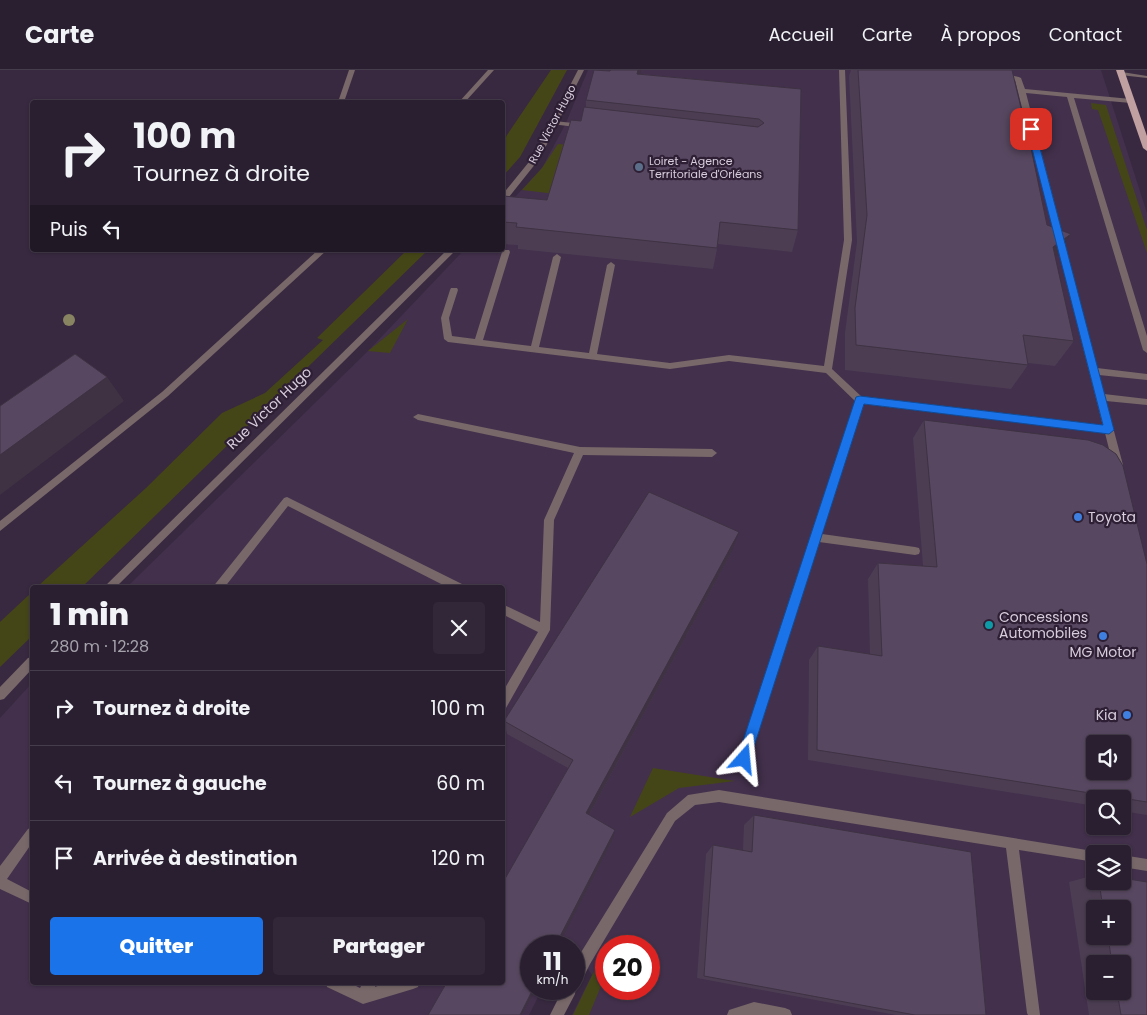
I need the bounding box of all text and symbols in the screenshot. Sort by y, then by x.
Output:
text: Carte [25,18,94,51]
text: Accueil [768,22,834,47]
text: Carte [862,22,912,47]
text: À propos [940,22,1021,47]
text: Contact [1049,22,1122,47]
street label: Rue Victor Hugo [524,82,580,166]
pin [1010,108,1052,150]
text: 100 m [133,111,236,160]
icon: arrive [1017,115,1045,143]
icon: right [50,120,115,185]
place label: Loiret - Agence Territoriale d'Orléans [649,153,762,182]
text: Tournez à droite [133,158,310,189]
marker: Loiret - Agence Territoriale d'Orléans [633,161,645,173]
icon: left [98,215,126,243]
text: Puis [50,216,88,243]
street label: Rue Victor Hugo [222,362,316,454]
place label: Toyota [1088,507,1136,527]
marker: Toyota [1072,511,1084,523]
text: 1 min [50,593,129,636]
button: close [433,602,485,654]
place label: Concessions Automobiles [999,607,1088,643]
marker: Concessions Automobiles [983,619,995,631]
marker: MG Motor [1097,630,1109,642]
text: 280 m · 12:28 [50,635,149,658]
place label: MG Motor [1070,642,1136,662]
icon: right [50,694,78,722]
text: Tournez à droite [93,695,250,722]
text: 100 m [430,695,485,722]
place label: Kia [1096,705,1117,725]
marker: Kia [1121,709,1133,721]
position arrow [717,732,769,784]
map controls [1086,735,1131,1000]
button: sound [1086,735,1131,780]
icon: left [50,769,78,797]
text: Tournez à gauche [93,770,267,797]
text: 60 m [436,770,485,797]
button: search [1086,790,1131,835]
icon: arrive [50,844,78,872]
text: Arrivée à destination [93,845,298,872]
text: 120 m [431,845,485,872]
button: layers [1086,845,1131,890]
button: + [1086,900,1131,945]
button: Quitter [50,917,263,975]
button: Partager [273,917,485,975]
speed limit sign: 20 [595,935,660,1000]
text: 11 [543,944,562,979]
button: − [1086,955,1131,1000]
text: km/h [537,971,568,988]

